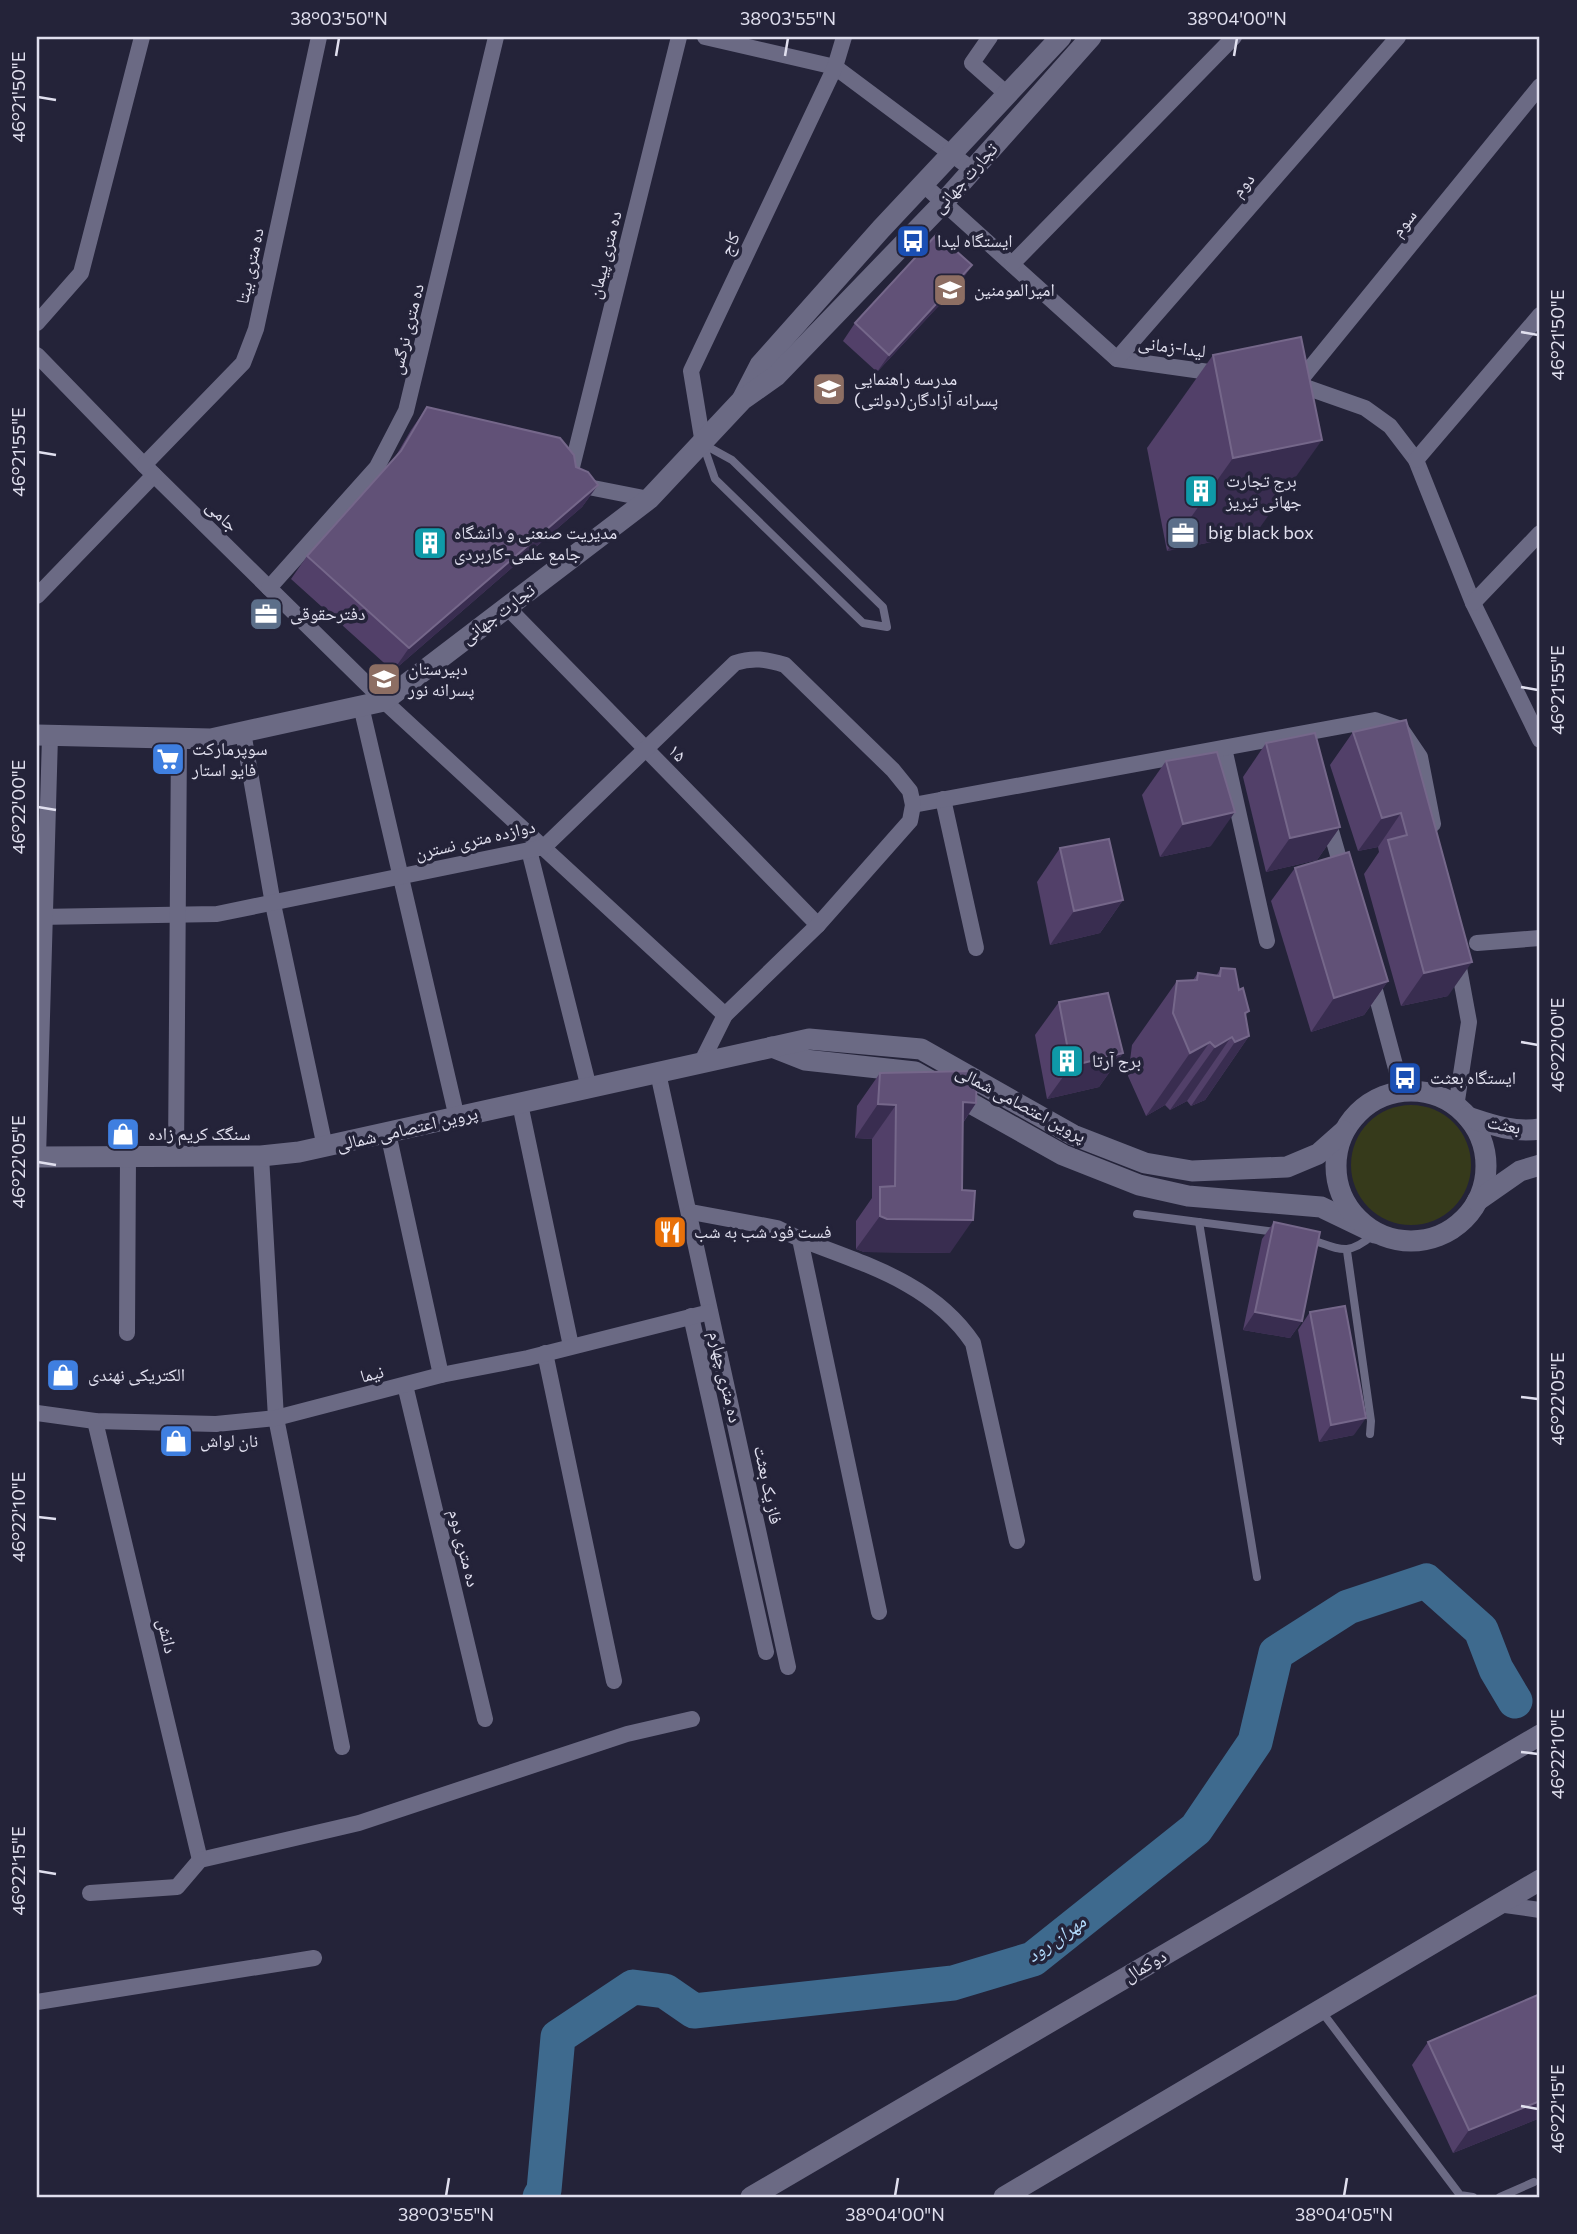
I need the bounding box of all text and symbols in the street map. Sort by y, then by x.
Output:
text: 38°03'50"N [290,7,388,29]
text: 38°03'55"N [740,7,836,29]
text: 38°04'00"N [1187,7,1287,29]
text: 46°21'50"E [7,52,29,142]
street label: تجارت جهانی [927,138,1002,218]
street label: دوم [1226,168,1260,202]
street label: سوم [1386,204,1422,242]
street label: ده متری پیمان [582,208,627,301]
bus stop icon: ایستگاه لیدا [894,222,932,260]
street label: ده متری بیتا [230,226,269,306]
street label: کاج [714,228,746,260]
place label: ایستگاه لیدا [937,229,1013,251]
school or university icon: امیرالمومنین [931,271,969,309]
place label: امیرالمومنین [974,278,1055,301]
street label: ده متری نرگس [384,281,429,377]
text: 46°21'50"E [1546,290,1568,380]
street label: لیدا-زمانی [1137,330,1207,363]
place label: مدرسه راهنمایی پسرانه آزادگان(دولتی) [854,367,998,411]
school or university icon: مدرسه راهنمایی پسرانه آزادگان(دولتی) [810,370,848,408]
text: 46°21'55"E [7,407,29,497]
place label: برج تجارت جهانی تبریز [1225,469,1302,513]
building icon: برج تجارت جهانی تبریز [1182,472,1220,510]
street label: جامی [201,495,243,537]
office icon: big black box [1164,514,1202,552]
place label: مدیریت صنعنی و دانشگاه جامع علمی-کاربردی [454,521,617,566]
place label: big black box [1208,521,1314,543]
building icon: مدیریت صنعنی و دانشگاه جامع علمی-کاربردی [411,524,449,562]
street label: تجارت جهانی [456,578,539,649]
office icon: دفترحقوقی [247,595,285,633]
place label: دفترحقوقی [290,602,366,625]
text: 46°21'55"E [1546,645,1568,735]
place label: دبیرستان پسرانه نور [407,657,475,701]
school or university icon: دبیرستان پسرانه نور [365,660,403,698]
place label: سوپرمارکت فایو استار [191,737,268,780]
street label: ۱۵ [664,739,691,766]
supermarket icon: سوپرمارکت فایو استار [149,740,187,778]
text: 46°22'00"E [7,760,29,854]
street label: دوازده متری نسترن [412,814,537,865]
text: 46°22'00"E [1546,998,1568,1092]
building icon: برج آرتا [1048,1042,1086,1080]
place label: برج آرتا [1092,1049,1141,1073]
street label: پروین اعتصامی شمالی [952,1059,1090,1148]
bus stop icon: ایستگاه بعثت [1386,1059,1424,1097]
place label: ایستگاه بعثت [1430,1066,1516,1089]
street label: پروین اعتصامی شمالی [334,1101,480,1156]
street label: بعثت [1485,1110,1523,1139]
text: 46°22'05"E [7,1115,29,1209]
shop icon: سنگک کریم زاده [104,1115,142,1153]
place label: سنگک کریم زاده [148,1122,251,1146]
restaurant icon: فست فود شب به شب [651,1213,689,1251]
place label: فست فود شب به شب [694,1220,832,1243]
street label: ده متری چهارم [703,1329,747,1425]
text: 46°22'05"E [1546,1352,1568,1446]
shop icon: الکتریکی نهندی [44,1356,82,1394]
street label: نیما [358,1360,386,1387]
place label: الکتریکی نهندی [88,1363,185,1386]
shop icon: نان لواش [157,1422,195,1460]
place label: نان لواش [200,1429,258,1452]
street label: فاز یک بعثت [749,1444,788,1526]
text: 46°22'10"E [7,1472,29,1562]
street label: ده متری دوم [443,1507,485,1589]
street label: دانش [152,1616,183,1656]
text: 46°22'10"E [1546,1709,1568,1799]
text: 46°22'15"E [7,1826,29,1916]
water label: مهران رود [1022,1909,1091,1967]
street label: دوکمال [1119,1944,1170,1987]
text: 46°22'15"E [1546,2064,1568,2154]
text: 38°03'55"N [398,2203,494,2225]
text: 38°04'00"N [845,2203,945,2225]
text: 38°04'05"N [1295,2203,1393,2225]

